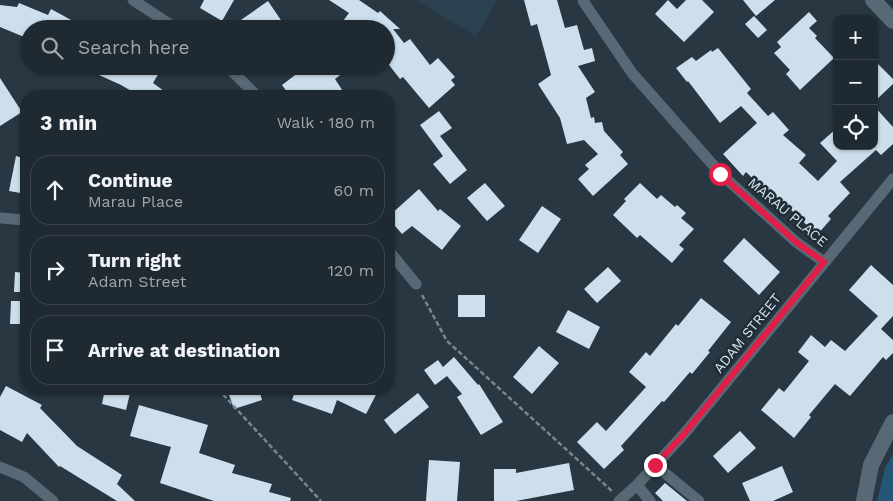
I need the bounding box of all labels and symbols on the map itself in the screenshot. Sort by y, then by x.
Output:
route start [709,163,732,186]
street label: MARAU PLACE [745,174,831,250]
street label: ADAM STREET [710,290,784,376]
route end [644,454,667,477]

